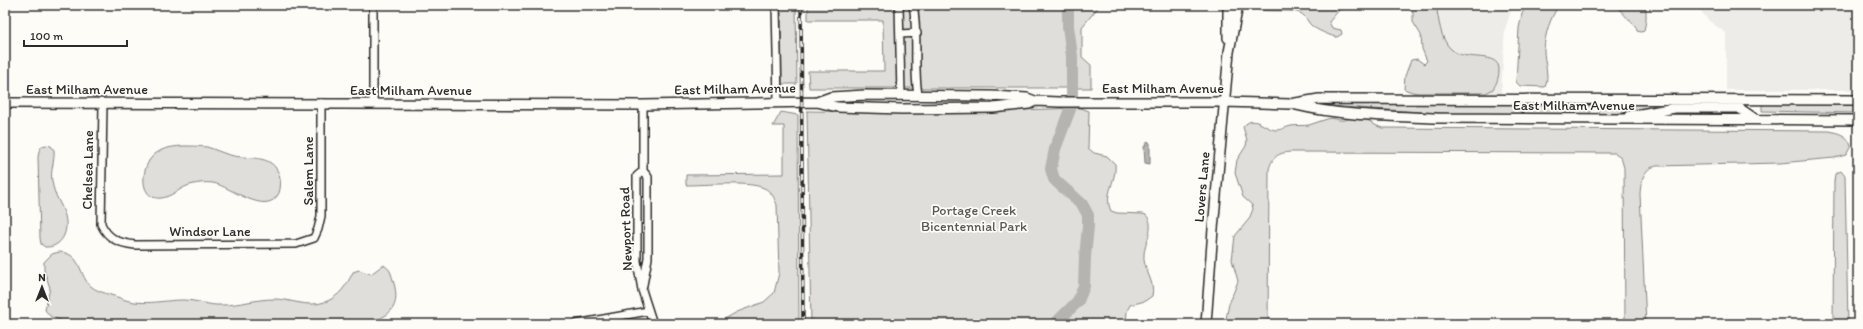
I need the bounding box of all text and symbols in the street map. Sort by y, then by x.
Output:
scale bar [24,22,127,48]
text: 100 m [30,29,63,43]
street label: East Milham Avenue [674,79,796,99]
street label: East Milham Avenue [1102,80,1224,97]
street label: East Milham Avenue [26,81,148,98]
street label: East Milham Avenue [350,82,472,99]
street label: East Milham Avenue [1513,97,1635,114]
street label: Chelsea Lane [79,130,97,210]
street label: Salem Lane [300,136,317,206]
street label: Lovers Lane [1190,151,1214,223]
street label: Newport Road [616,186,636,271]
park label: Portage Creek Bicentennial Park [921,202,1027,235]
street label: Windsor Lane [169,223,251,240]
north arrow [22,267,62,307]
text: N [38,271,46,284]

